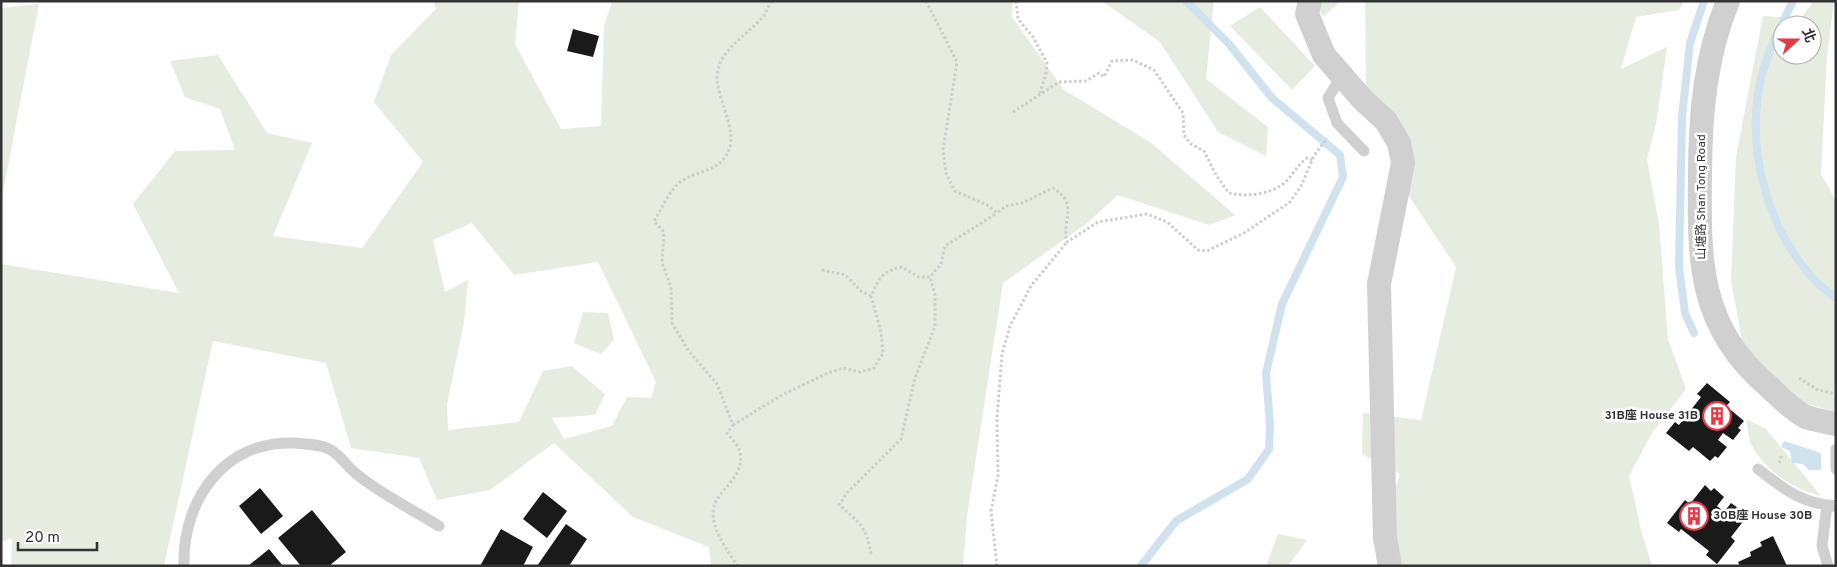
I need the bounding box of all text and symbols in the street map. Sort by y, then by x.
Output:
north arrow [1772,15,1822,65]
text: 北 [1797,26,1818,45]
street label: 山塘路 Shan Tong Road [1694,134,1710,260]
building icon: 31B座 House 31B [1702,401,1732,431]
place label: 31B座 House 31B [1605,408,1698,424]
building icon: 30B座 House 30B [1679,501,1709,531]
place label: 30B座 House 30B [1713,508,1812,524]
scale bar [18,520,96,552]
text: 20 m [25,529,60,548]

